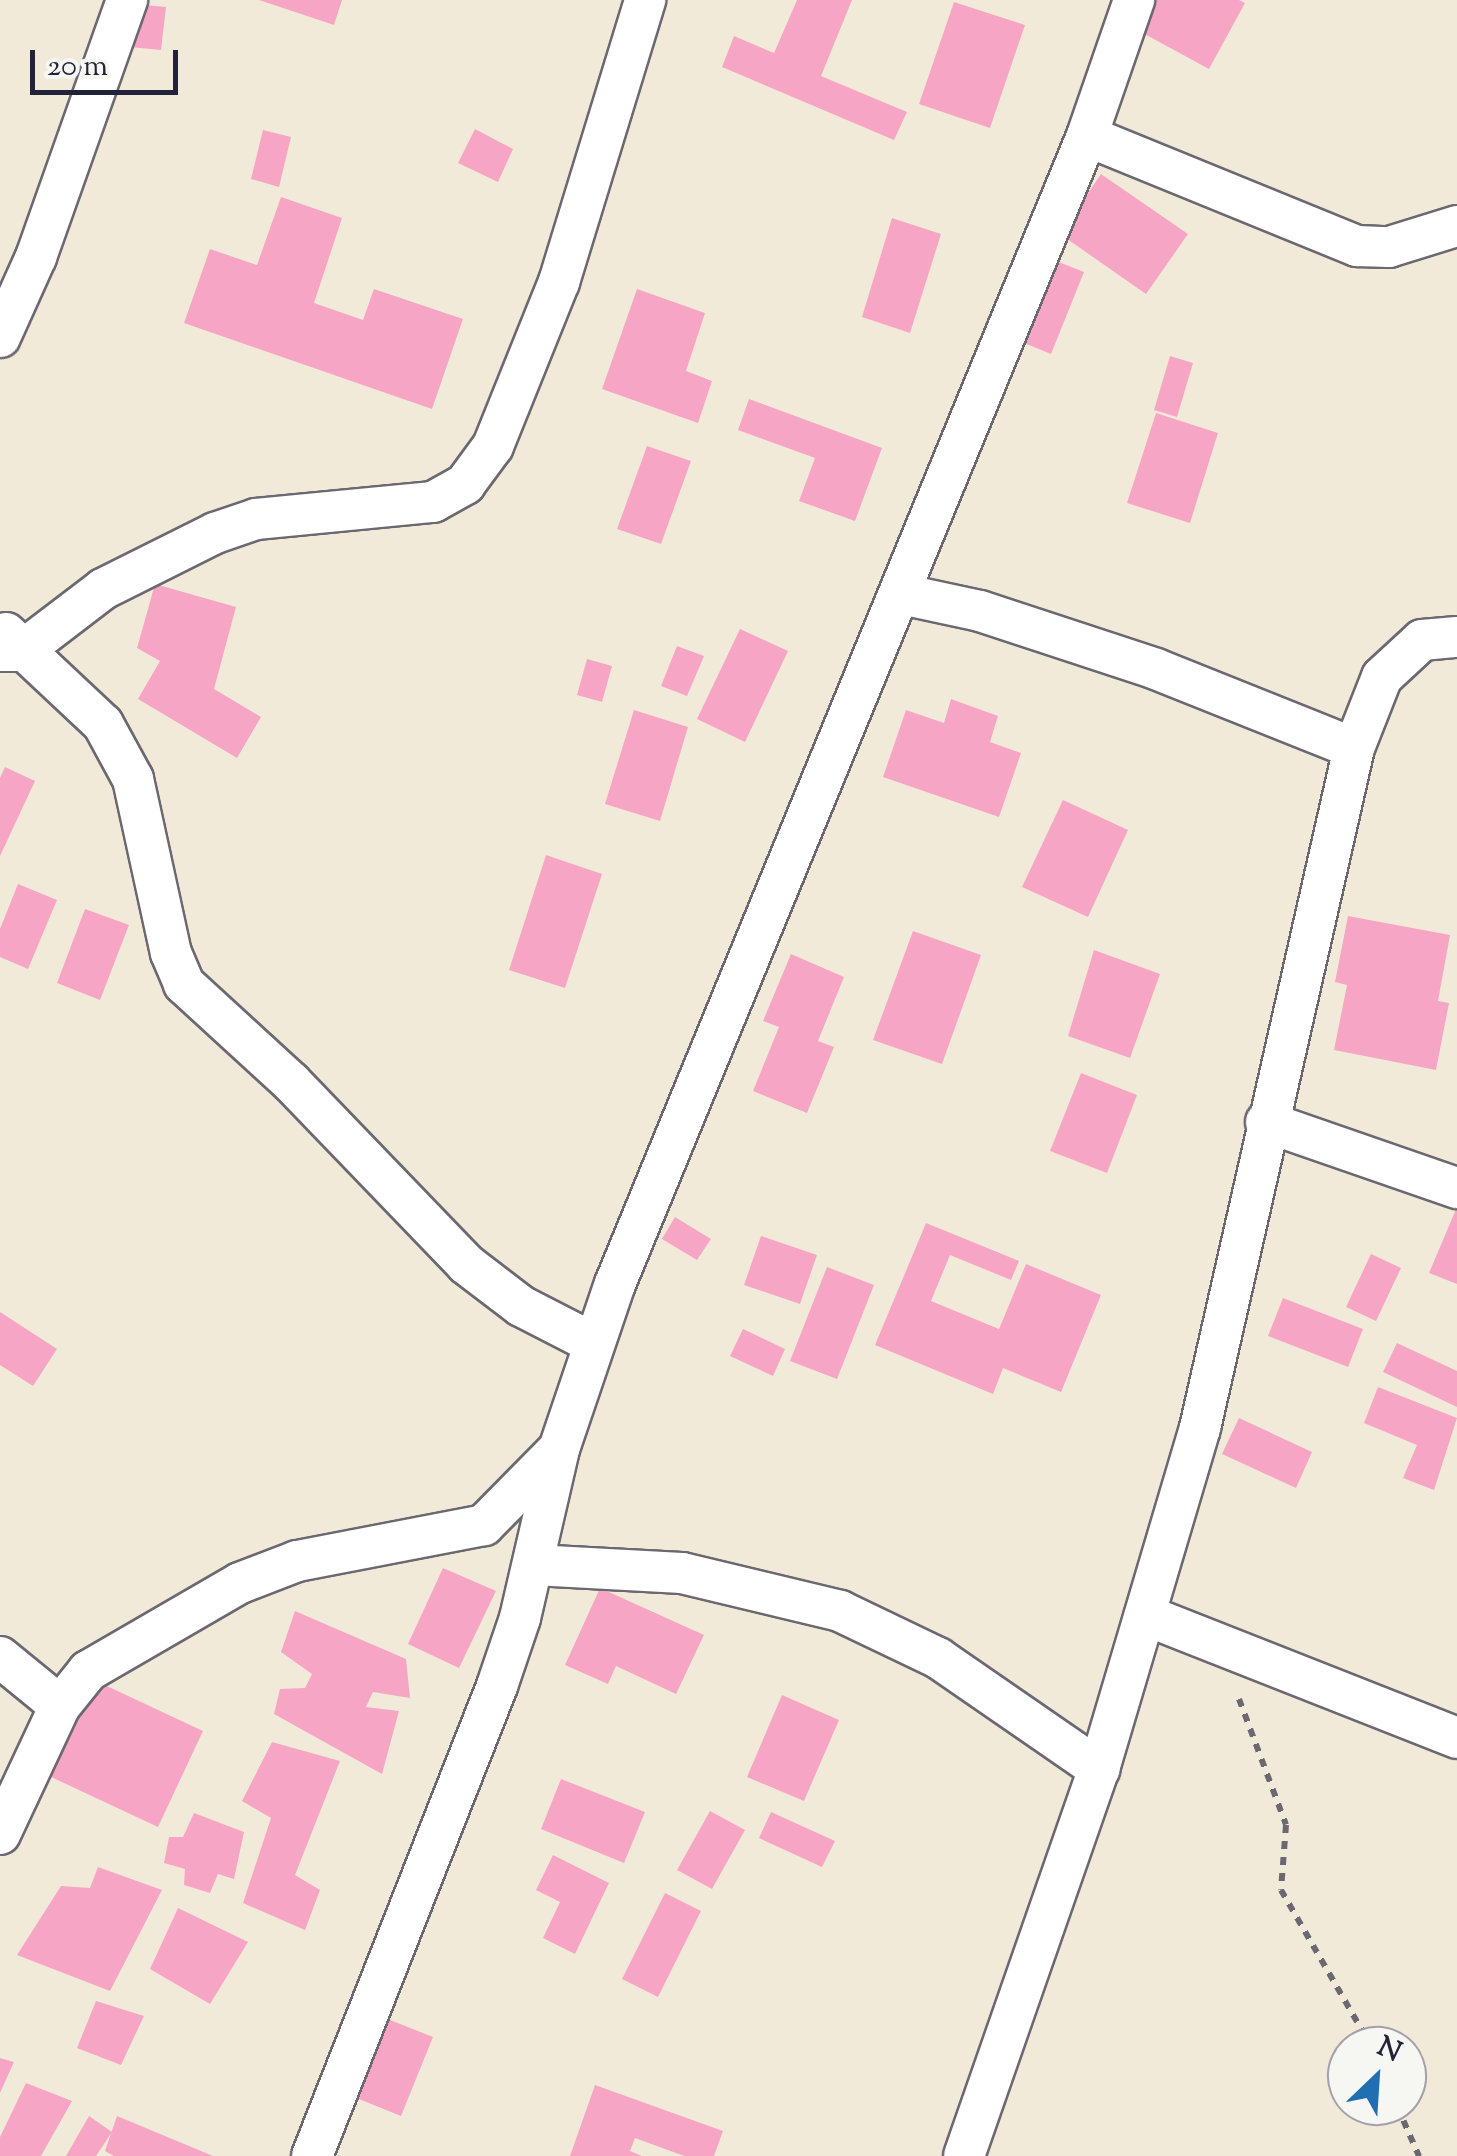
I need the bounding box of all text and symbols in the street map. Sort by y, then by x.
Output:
scale bar [35,30,182,92]
text: 20 m [47,46,108,89]
north arrow [1327,2026,1427,2126]
text: N [1370,2028,1407,2073]

